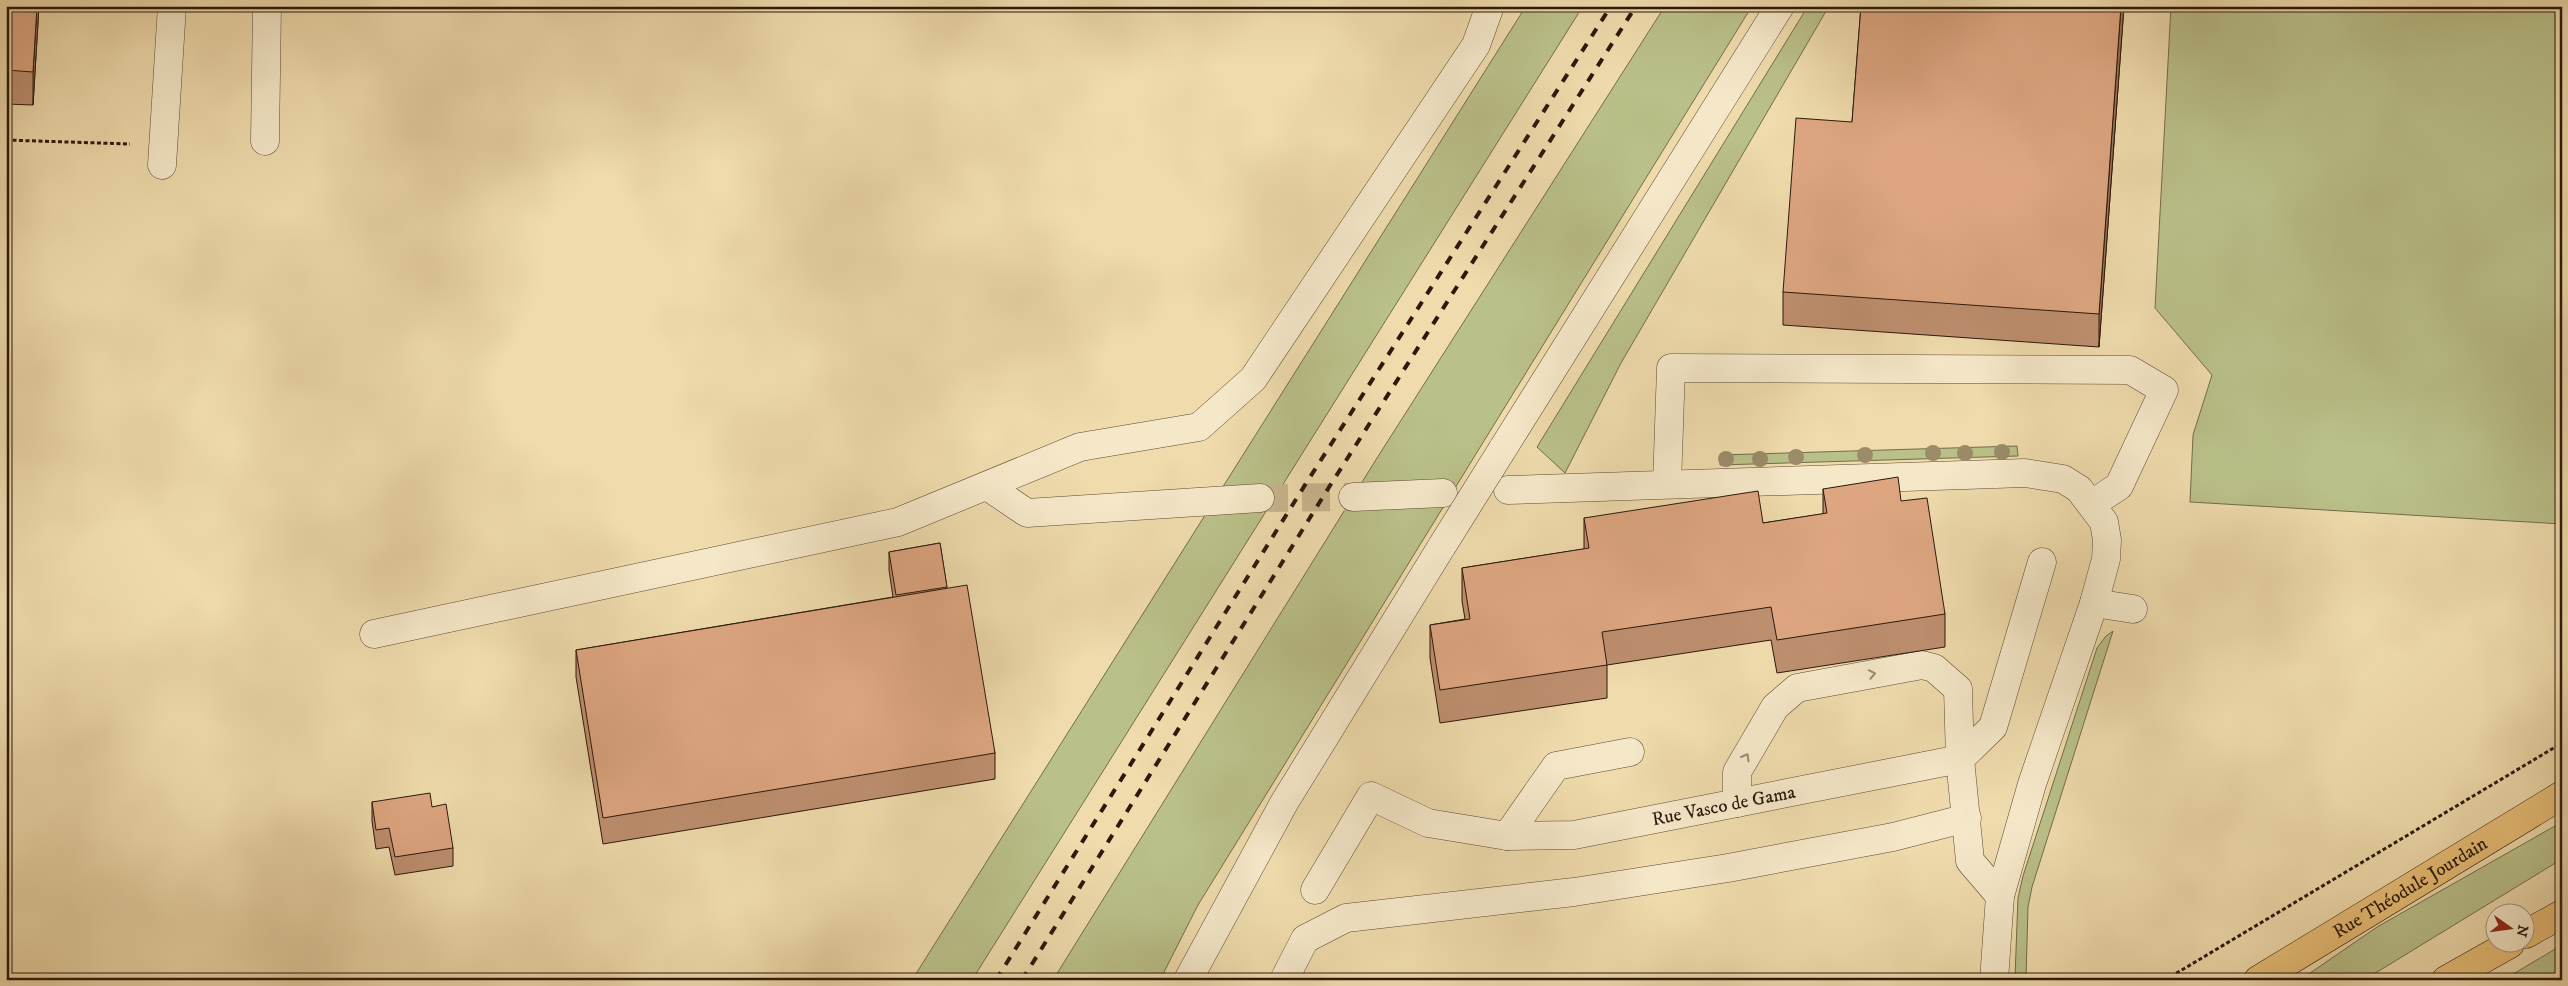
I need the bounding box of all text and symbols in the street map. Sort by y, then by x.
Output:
one-way arrow [1867,670,1876,680]
one-way arrow [1740,753,1750,762]
street label: Rue Vasco de Gama [1650,780,1797,831]
street label: Rue Théodule Jourdain [2329,832,2492,943]
north arrow [2486,904,2536,954]
text: N [2511,923,2532,939]

